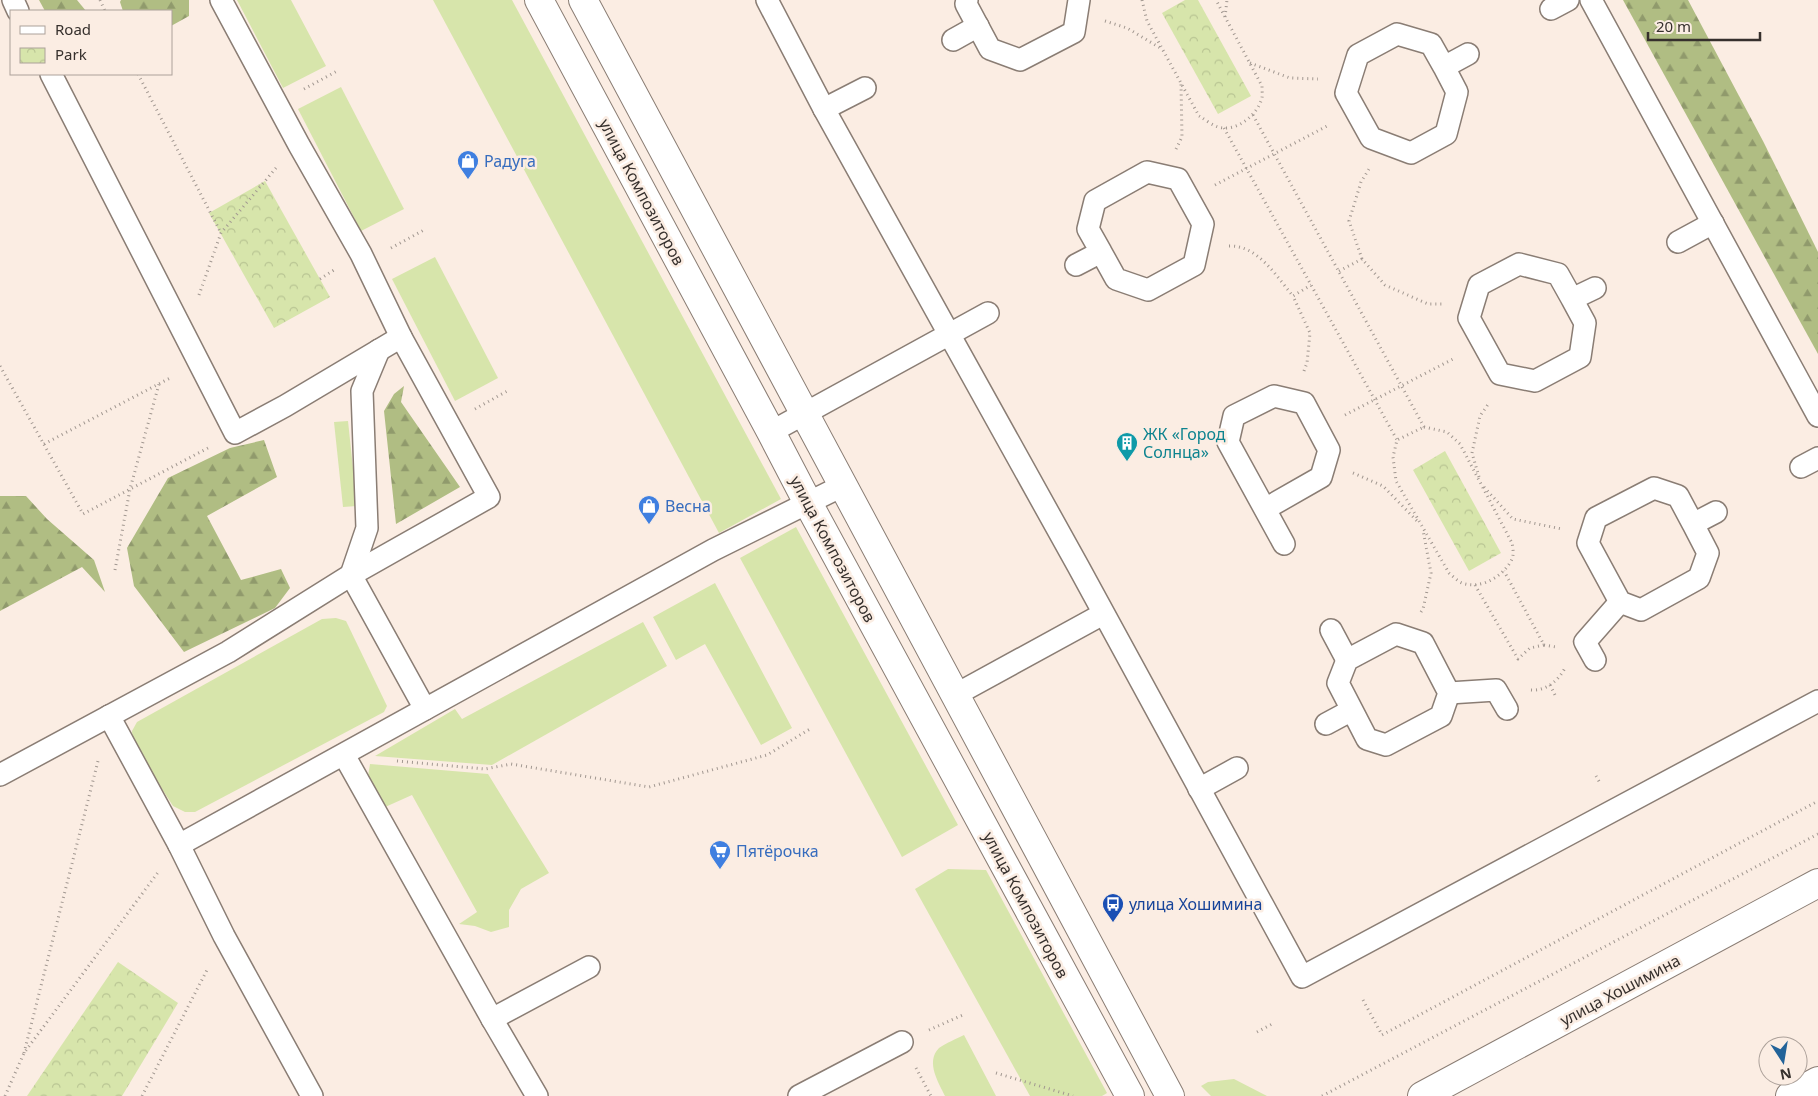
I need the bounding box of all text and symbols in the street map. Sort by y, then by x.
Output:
legend [10,10,172,75]
scale bar [1648,10,1760,42]
text: 20 m [1656,16,1691,36]
text: Road [55,19,91,39]
text: Park [55,44,87,64]
street label: улица Композиторов [594,115,690,269]
shop icon: Радуга [456,149,480,180]
place label: Радуга [484,150,536,172]
place label: ЖК «Город Солнца» [1143,423,1226,463]
building icon: ЖК «Город Солнца» [1115,431,1139,462]
street label: улица Композиторов [785,472,881,626]
shop icon: Весна [637,494,661,525]
place label: Весна [665,495,711,517]
street label: улица Композиторов [978,828,1074,982]
supermarket icon: Пятёрочка [708,839,732,870]
place label: Пятёрочка [736,840,819,862]
bus stop icon: улица Хошимина [1101,892,1125,923]
place label: улица Хошимина [1129,893,1262,915]
street label: улица Хошимина [1556,949,1684,1031]
north arrow [1758,1036,1808,1086]
text: N [1778,1064,1793,1085]

